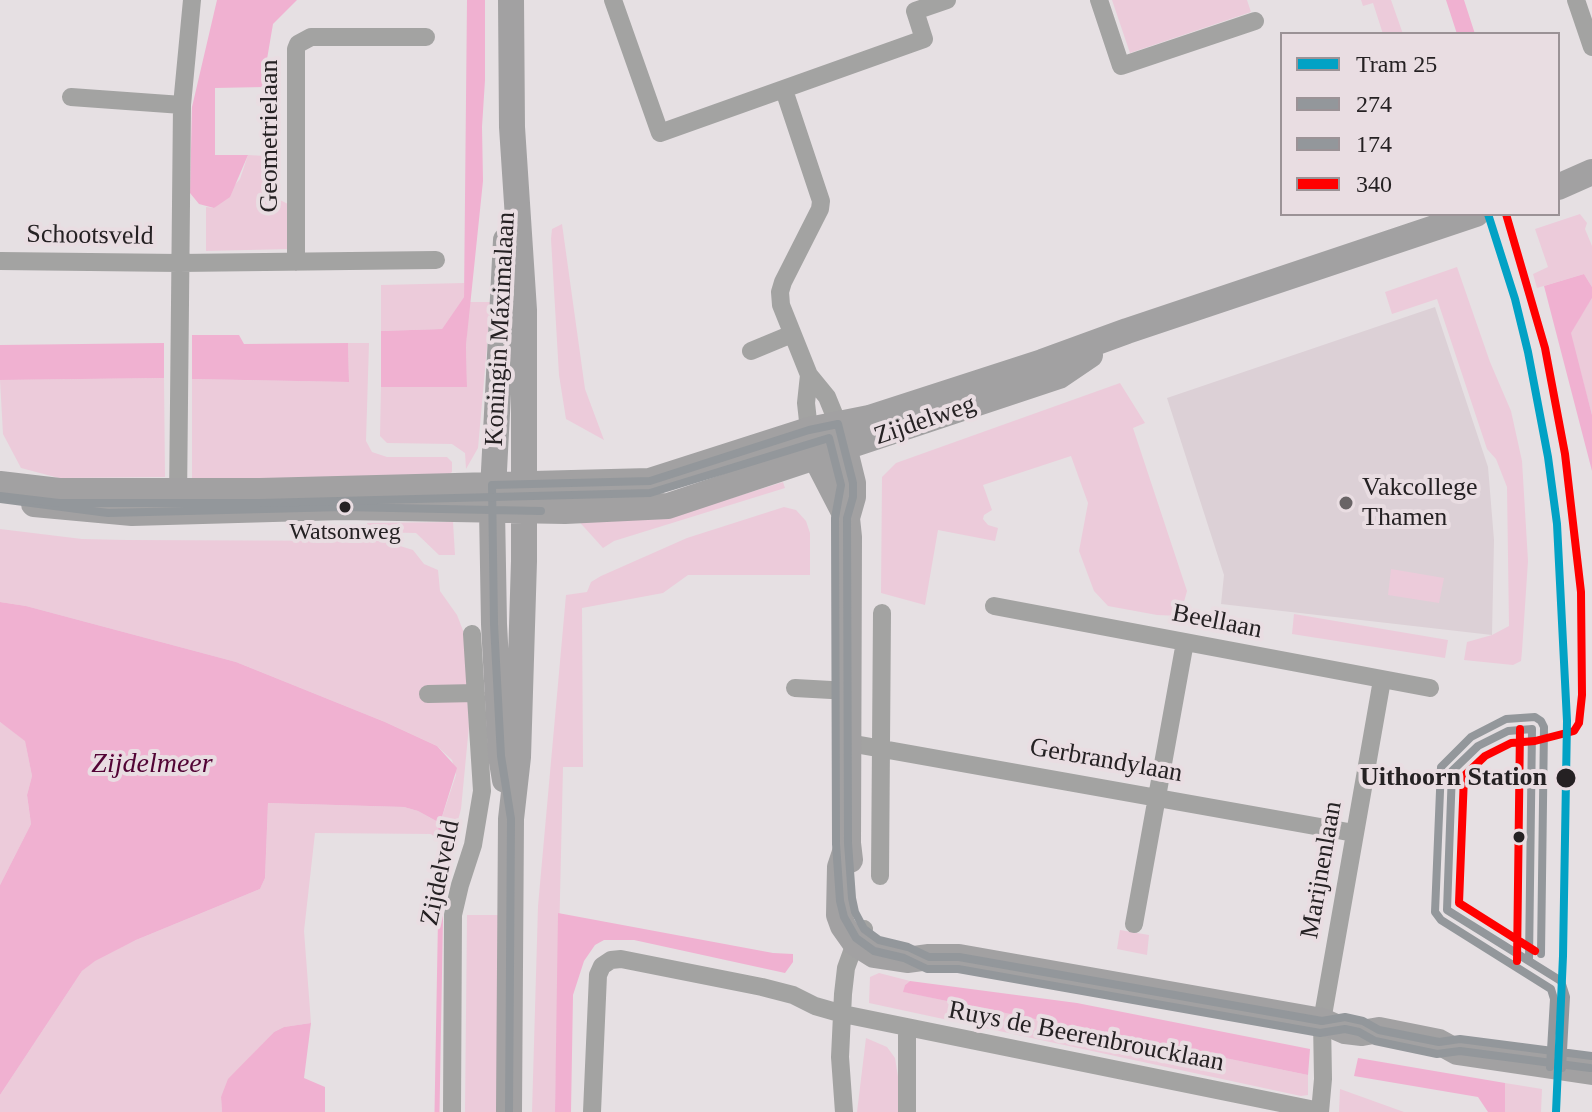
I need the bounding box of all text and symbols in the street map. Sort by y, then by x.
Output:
legend [1280,32,1560,216]
text: Tram 25 [1356,51,1437,77]
street label: Geometrielaan [254,59,286,213]
text: 274 [1356,91,1392,117]
text: 174 [1356,131,1392,157]
text: 340 [1356,171,1392,197]
street label: Koningin Máximalaan [479,211,523,447]
street label: Schootsveld [26,219,154,253]
street label: Zijdelweg [870,389,980,453]
place label: Vakcollege Thamen [1362,472,1478,534]
marker: Vakcollege Thamen [1337,494,1355,512]
marker: Watsonweg [337,499,353,515]
place label: Watsonweg [289,519,401,547]
street label: Beellaan [1169,598,1265,646]
street label: Gerbrandylaan [1027,732,1185,790]
water label: Zijdelmeer [91,748,213,782]
place label: Uithoorn Station [1360,762,1547,794]
marker: Uithoorn Station [1554,766,1578,790]
street label: Marijnenlaan [1295,799,1349,941]
street label: Zijdelveld [415,817,467,929]
unlabelled marker [1511,829,1527,845]
street label: Ruys de Beerenbroucklaan [946,995,1226,1079]

